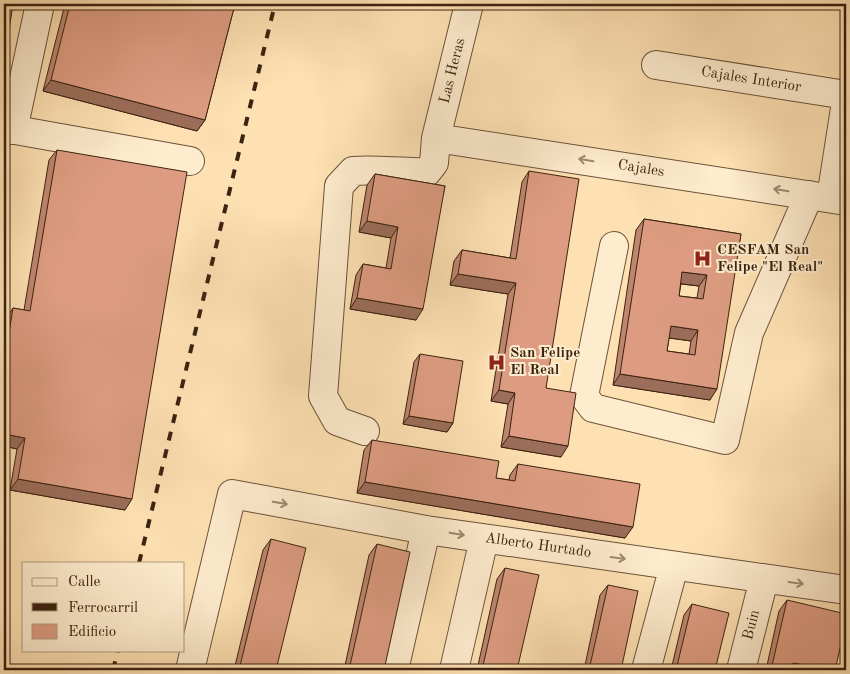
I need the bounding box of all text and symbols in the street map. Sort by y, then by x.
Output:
street label: Las Heras [438,37,468,105]
street label: Cajales Interior [700,65,802,95]
one-way arrow [578,155,594,165]
street label: Cajales [617,158,665,180]
one-way arrow [773,185,789,195]
place label: CESFAM San Felipe "El Real" [717,243,823,275]
hospital icon: CESFAM San Felipe "El Real" [693,249,713,269]
place label: San Felipe El Real [510,346,580,378]
hospital icon: San Felipe El Real [486,352,506,372]
one-way arrow [271,498,287,508]
one-way arrow [448,530,464,540]
street label: Alberto Hurtado [484,531,592,561]
one-way arrow [609,553,625,563]
legend [22,562,185,652]
text: Calle [68,575,101,590]
one-way arrow [787,579,803,589]
text: Ferrocarril [68,601,138,616]
street label: Buin [741,608,763,642]
text: Edificio [68,625,116,640]

